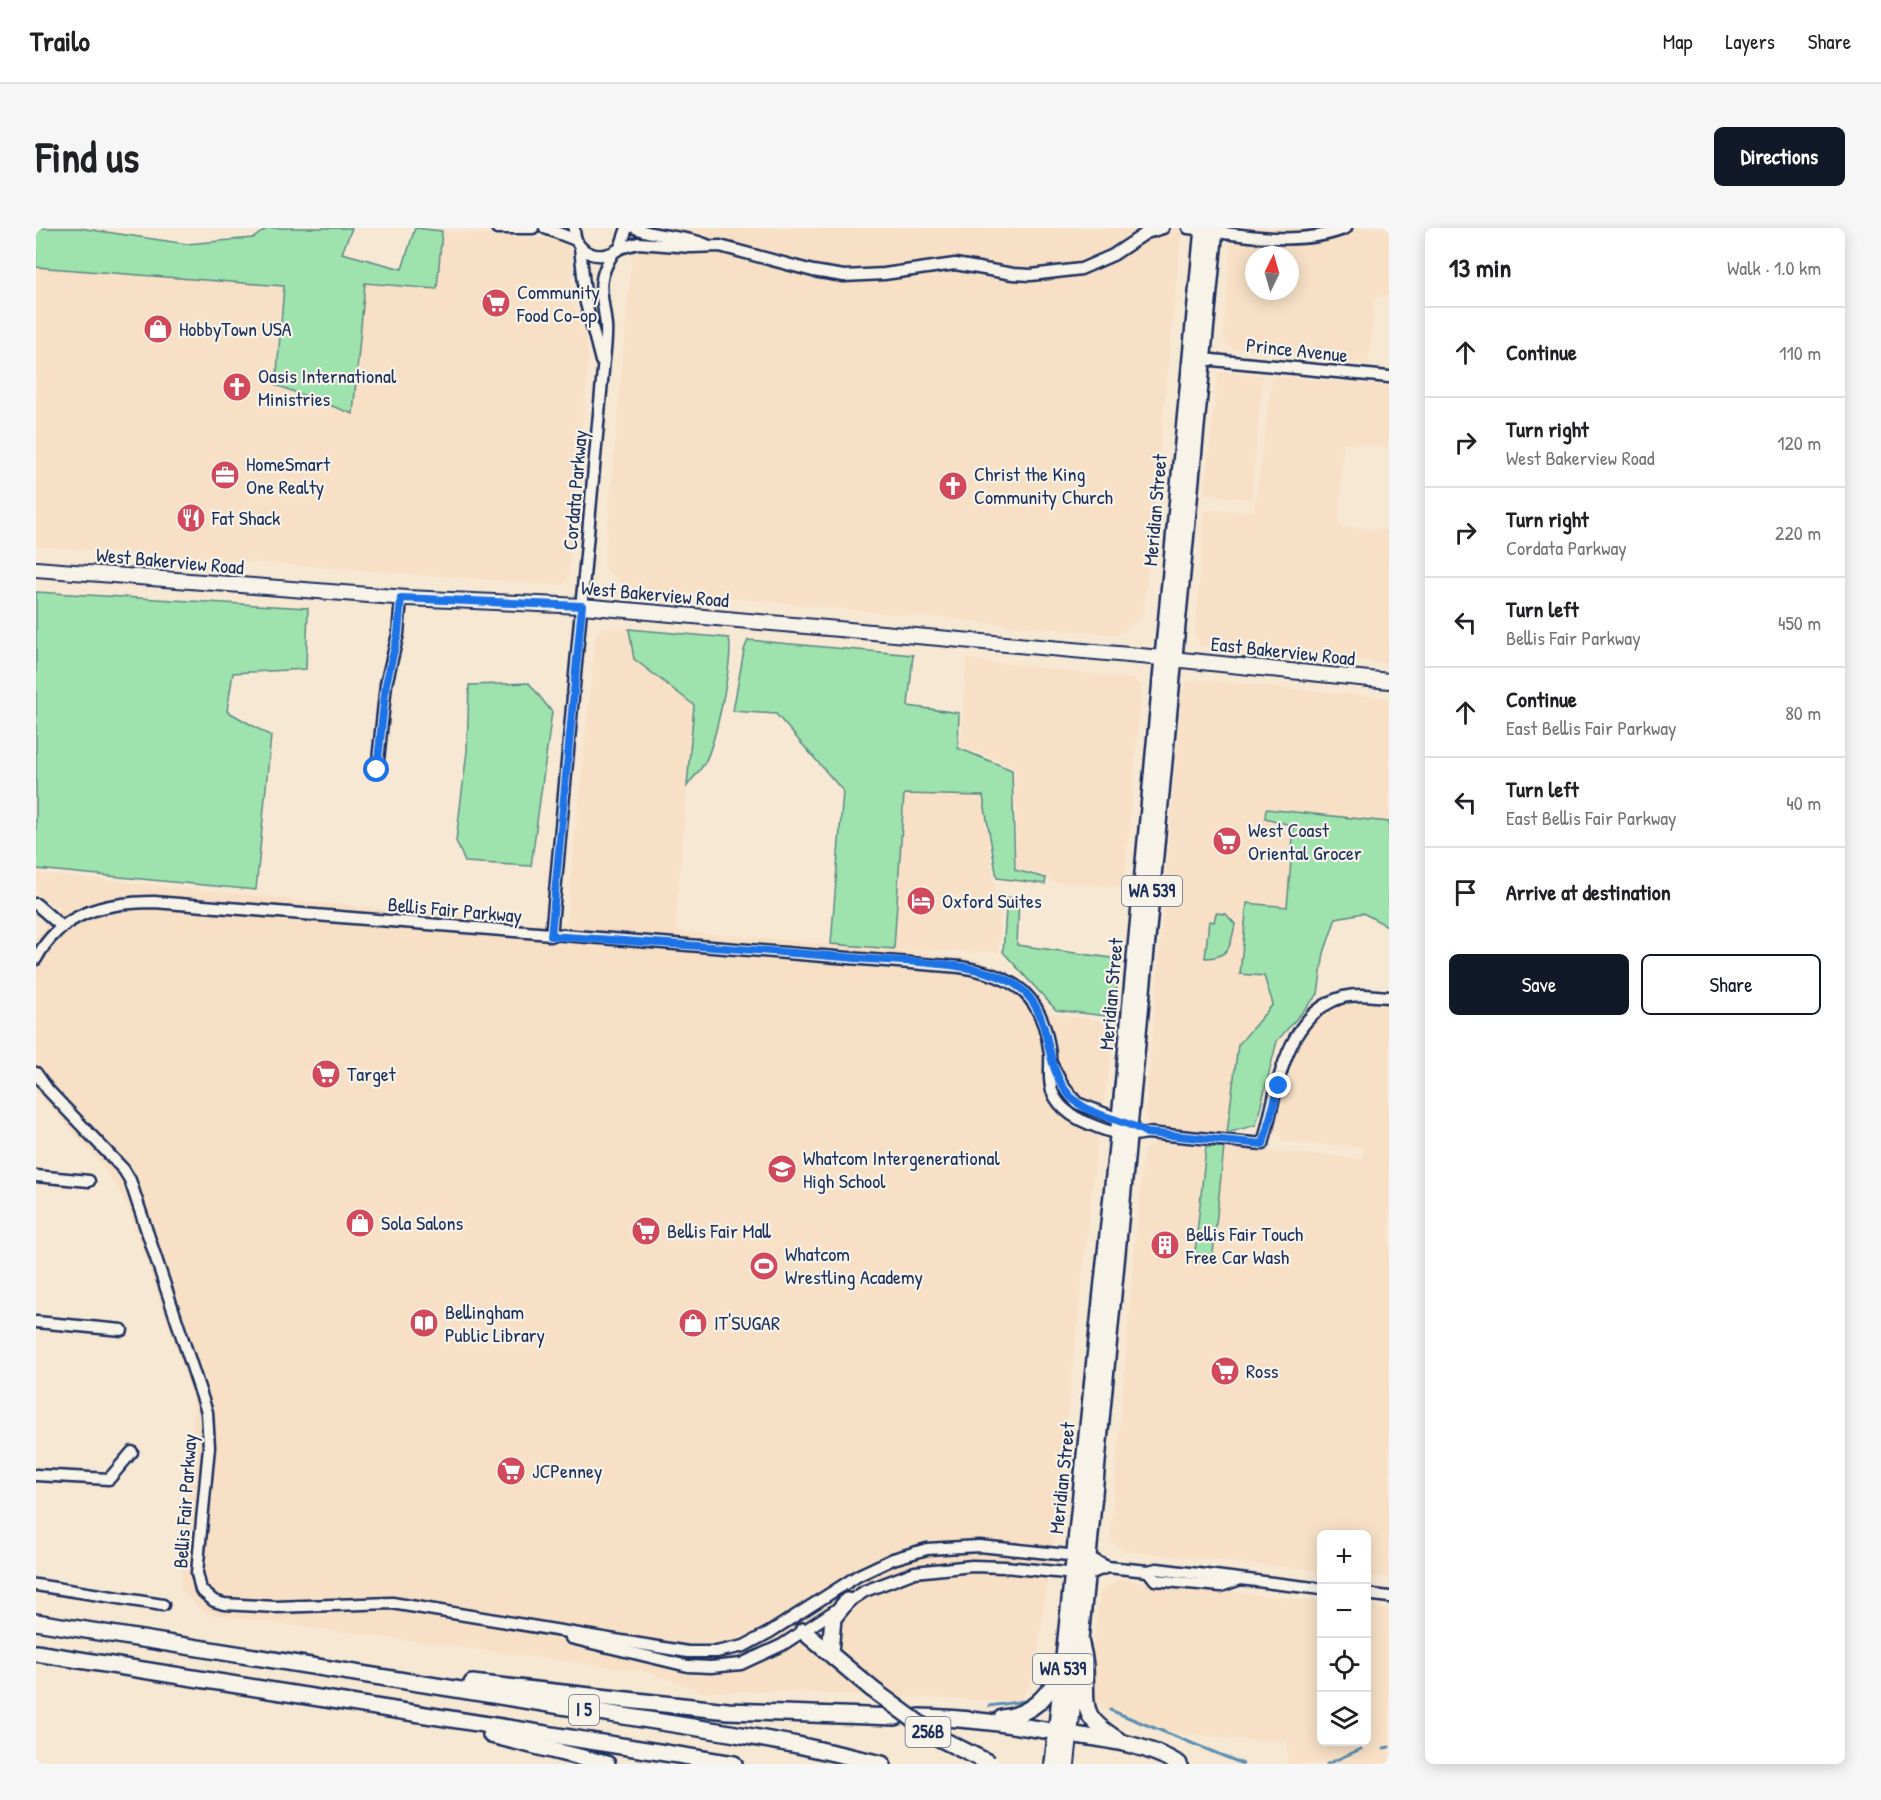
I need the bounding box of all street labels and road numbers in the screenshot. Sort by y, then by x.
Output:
street label: Prince Avenue [1245,331,1349,368]
street label: Cordata Parkway [556,429,593,551]
street label: Meridian Street [1136,452,1173,567]
street label: West Bakerview Road [95,541,245,580]
street label: West Bakerview Road [580,574,730,613]
street label: East Bakerview Road [1210,630,1357,672]
road number: WA 539 [1122,876,1182,906]
street label: Bellis Fair Parkway [387,890,523,929]
street label: Meridian Street [1092,936,1129,1051]
street label: Meridian Street [1042,1420,1081,1535]
street label: Bellis Fair Parkway [166,1433,203,1569]
road number: WA 539 [1033,1654,1093,1684]
road number: I 5 [569,1695,599,1725]
road number: 256B [906,1717,950,1747]

